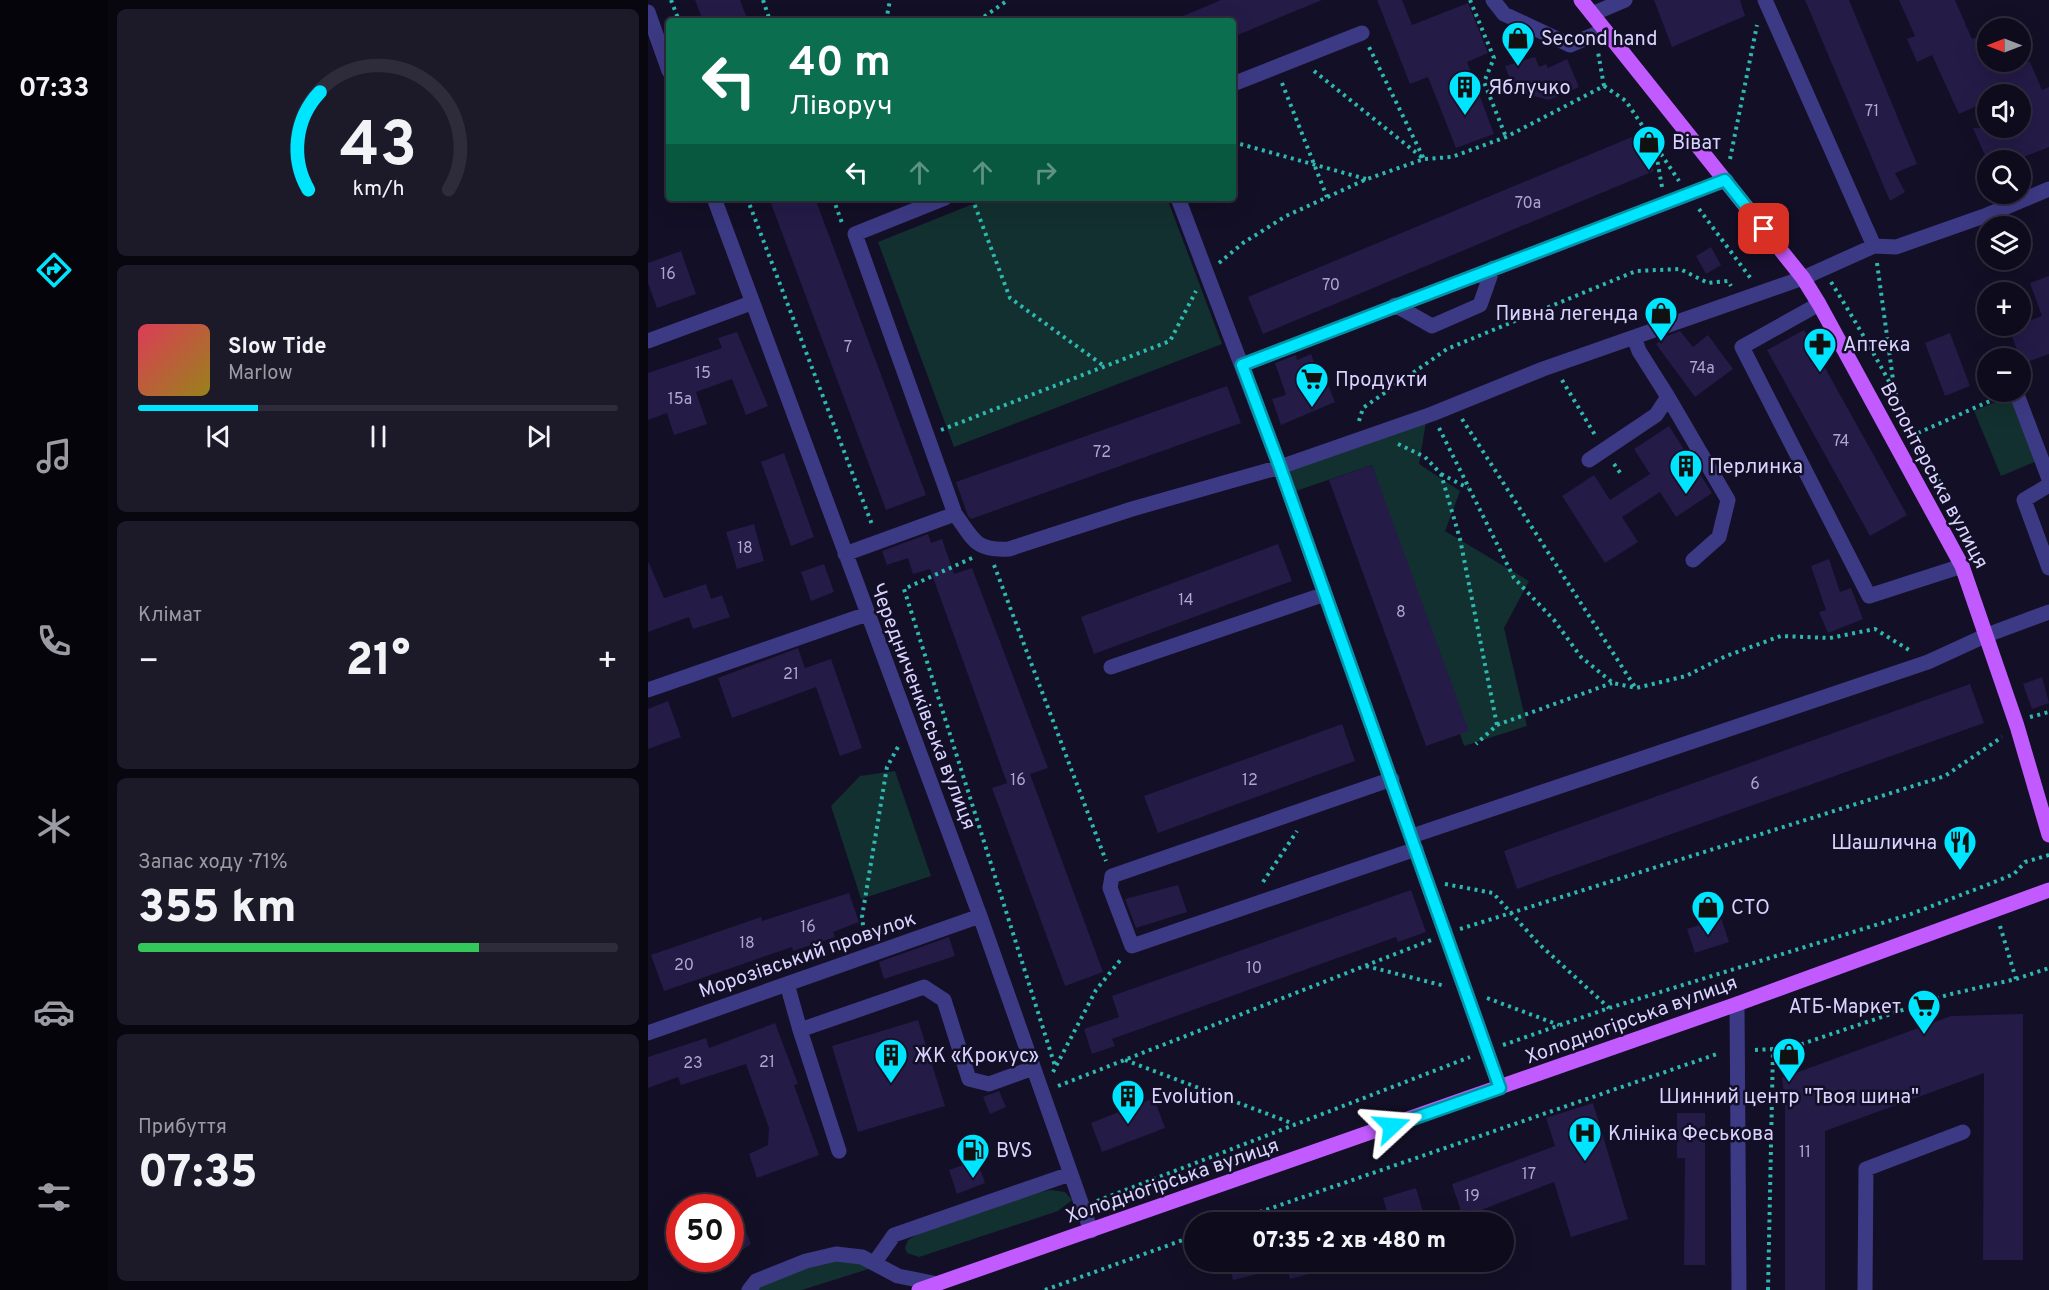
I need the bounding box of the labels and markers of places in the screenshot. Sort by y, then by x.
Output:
shop icon: Second hand [1500,20,1536,67]
place label: Second hand [1541,27,1657,53]
building icon: Яблучко [1447,69,1483,116]
place label: Яблучко [1488,76,1571,102]
shop icon: Віват [1631,124,1667,171]
place label: Віват [1672,131,1721,157]
pin [1738,203,1789,254]
shop icon: Пивна легенда [1643,295,1679,342]
place label: Пивна легенда [1496,302,1638,328]
pharmacy icon: Аптека [1802,326,1838,373]
place label: Аптека [1843,333,1910,359]
supermarket icon: Продукти [1294,361,1330,408]
place label: Продукти [1335,368,1428,394]
building icon: Перлинка [1668,448,1704,495]
place label: Перлинка [1709,455,1803,481]
restaurant icon: Шашлична [1942,824,1978,871]
place label: Шашлична [1831,831,1937,857]
shop icon: СТО [1690,889,1726,936]
place label: СТО [1731,896,1770,922]
supermarket icon: АТБ-Маркет [1906,988,1942,1035]
place label: АТБ-Маркет [1789,995,1901,1021]
shop icon: Шинний центр "Твоя шина" [1771,1036,1807,1083]
building icon: ЖК «Крокус» [873,1037,909,1084]
place label: ЖК «Крокус» [914,1044,1039,1070]
building icon: Evolution [1110,1078,1146,1125]
place label: Evolution [1151,1085,1234,1111]
place label: Шинний центр "Твоя шина" [1659,1085,1919,1111]
hospital icon: Клініка Феськова [1567,1115,1603,1162]
place label: Клініка Феськова [1608,1122,1774,1148]
fuel station icon: BVS [955,1132,991,1179]
place label: BVS [996,1139,1032,1165]

